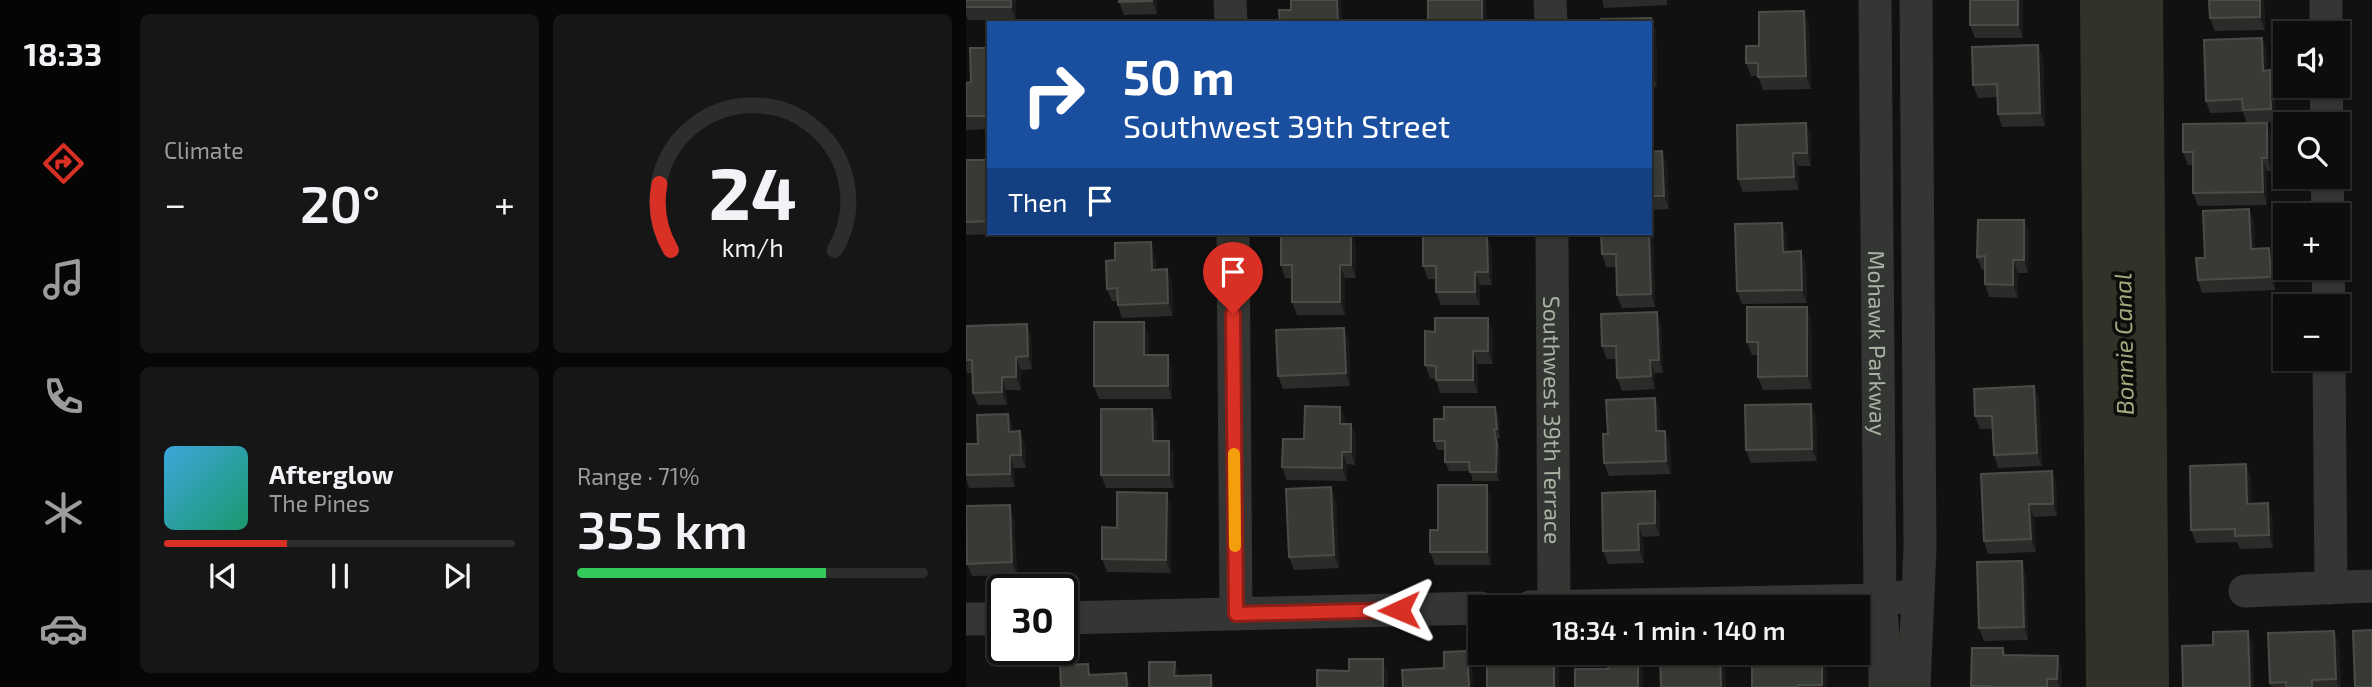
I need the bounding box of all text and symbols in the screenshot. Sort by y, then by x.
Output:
map controls [2273,21,2350,371]
button: sound [2273,21,2350,98]
text: 18:33 [24,34,102,72]
text: 50 m [1123,46,1235,105]
icon: right [1008,49,1099,140]
text: Southwest 39th Street [1123,106,1450,144]
button: search [2273,112,2350,189]
text: Climate [164,136,244,164]
icon: directions [39,139,88,188]
text: 24 [708,147,797,235]
text: 20° [300,171,380,233]
text: − [164,180,186,226]
text: + [494,180,515,226]
icon: arrive [1081,182,1119,220]
text: Then [1008,186,1067,217]
button: + [2273,203,2350,280]
text: km/h [721,231,784,261]
pin [1203,242,1263,314]
street label: Mohawk Parkway [1863,250,1893,436]
icon: arrive [1214,253,1252,291]
icon: music [39,255,88,304]
water label: Bonnie Canal [2107,273,2139,415]
button: − [2273,294,2350,371]
street label: Southwest 39th Terrace [1538,296,1568,544]
icon: phone [39,372,88,421]
text: Afterglow [269,458,394,489]
text: Range · 71% [577,462,699,490]
icon: climate [39,488,88,537]
text: The Pines [269,489,370,517]
text: 355 km [577,497,748,559]
icon: previous [204,557,242,595]
icon: pause [321,557,359,595]
icon: next [438,557,476,595]
position arrow [1362,573,1436,647]
speed limit sign: 30 [987,574,1078,665]
icon: car [39,604,88,653]
text: 18:34 · 1 min · 140 m [1552,614,1786,645]

